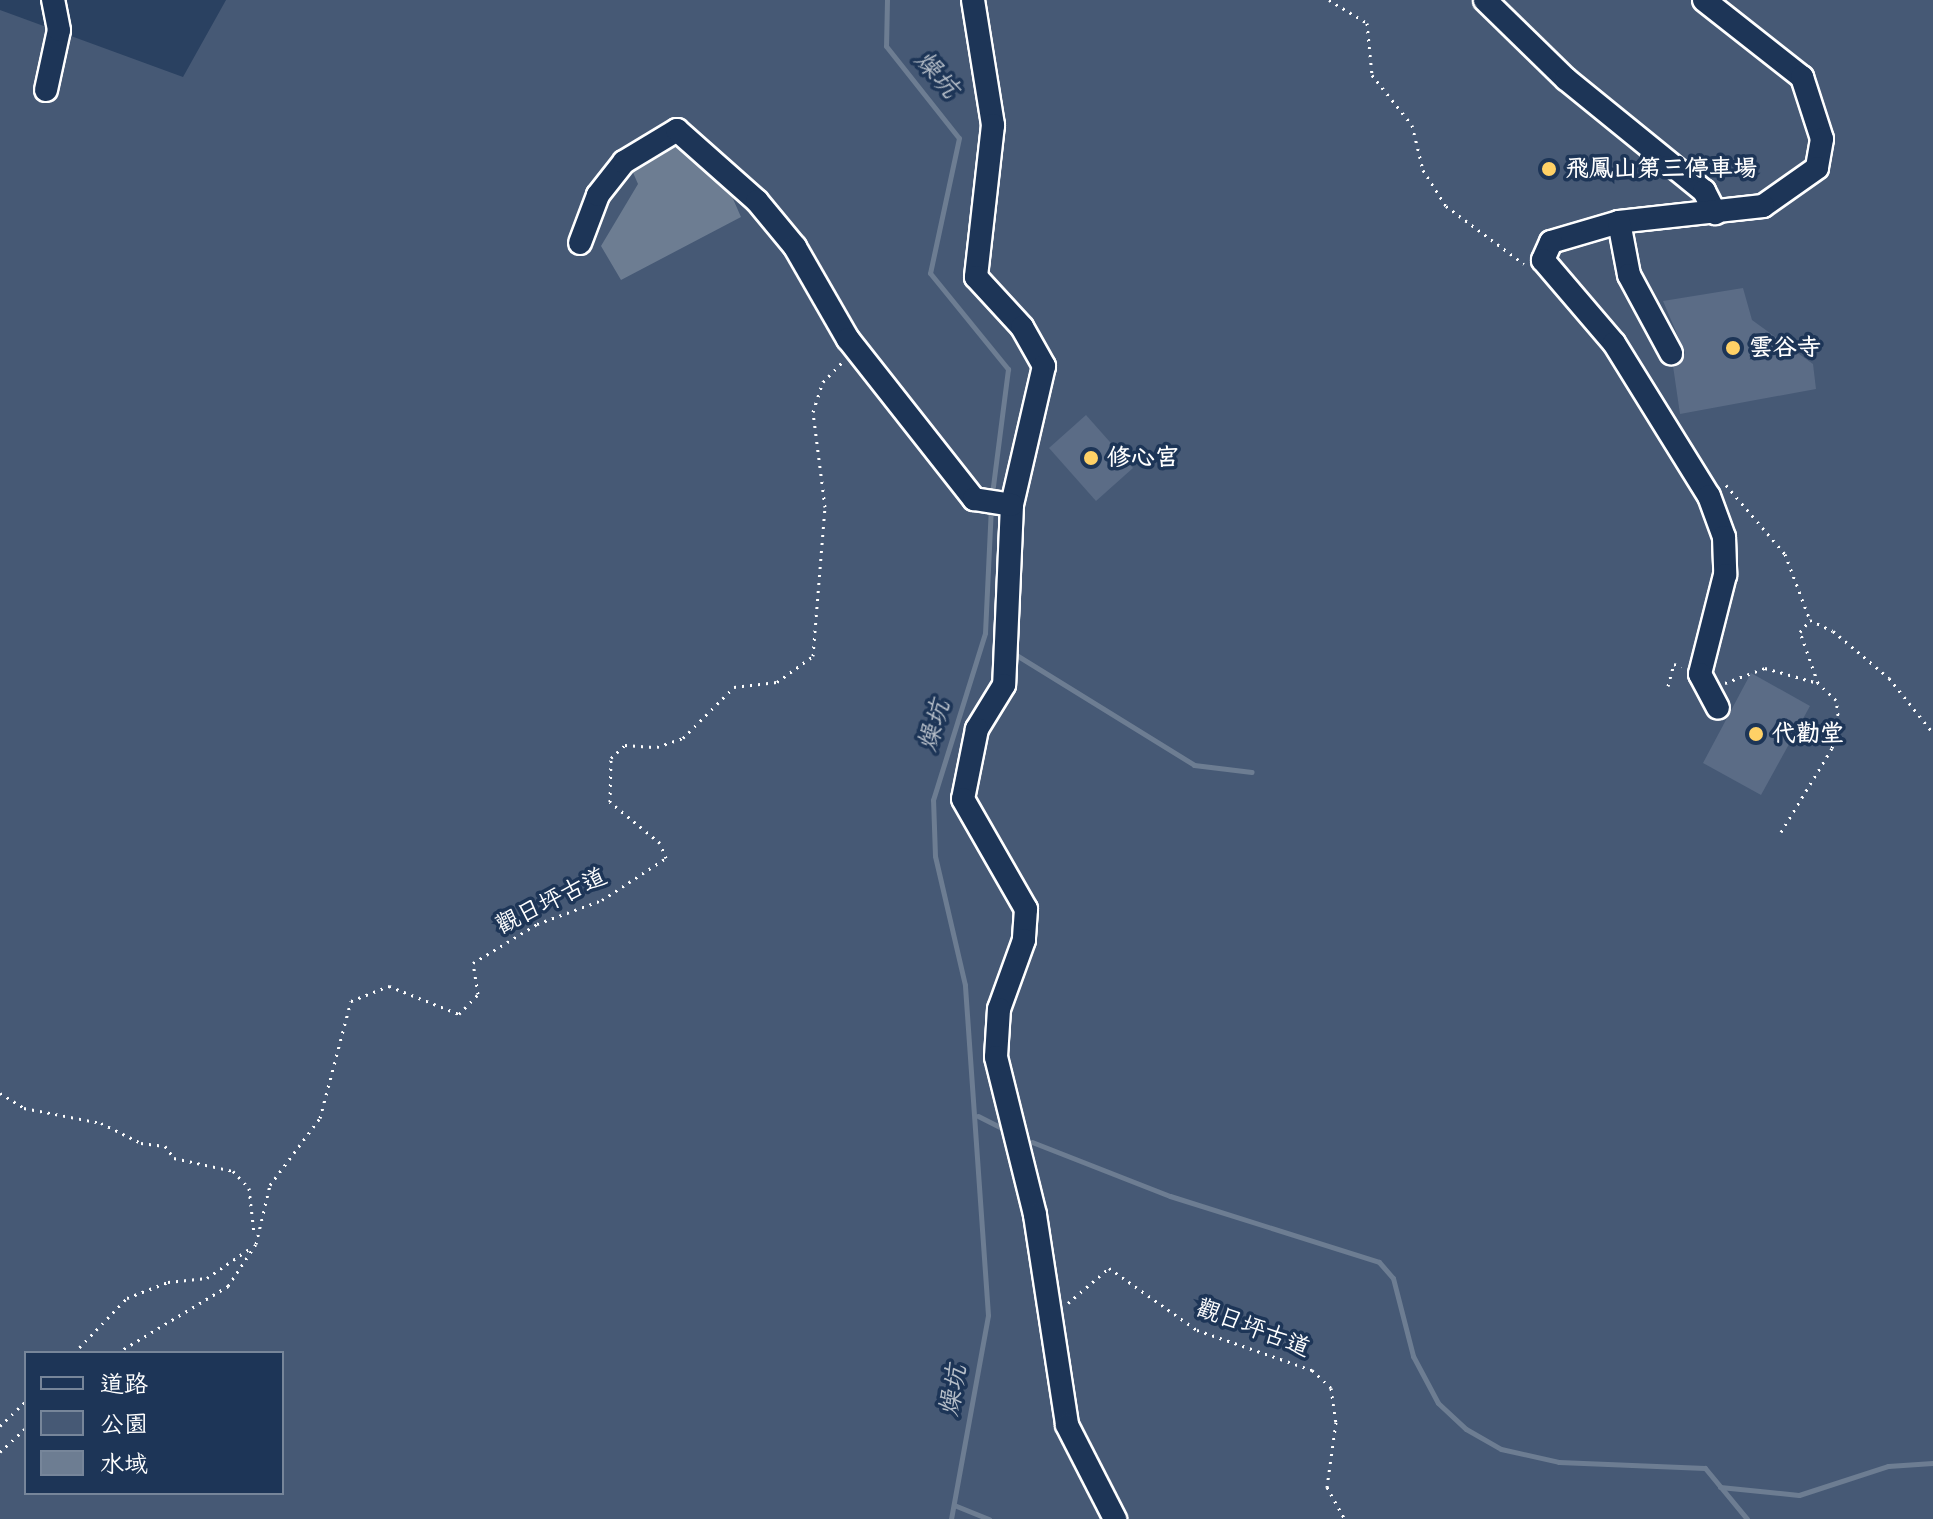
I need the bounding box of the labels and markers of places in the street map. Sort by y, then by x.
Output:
place label: 飛鳳山第三停車場 [1565,155,1757,183]
marker: 飛鳳山第三停車場 [1540,160,1558,178]
place label: 雲谷寺 [1749,334,1821,362]
marker: 雲谷寺 [1724,339,1742,357]
place label: 修心宮 [1107,444,1179,472]
marker: 修心宮 [1082,449,1100,467]
place label: 代勸堂 [1772,720,1844,748]
marker: 代勸堂 [1747,725,1765,743]

